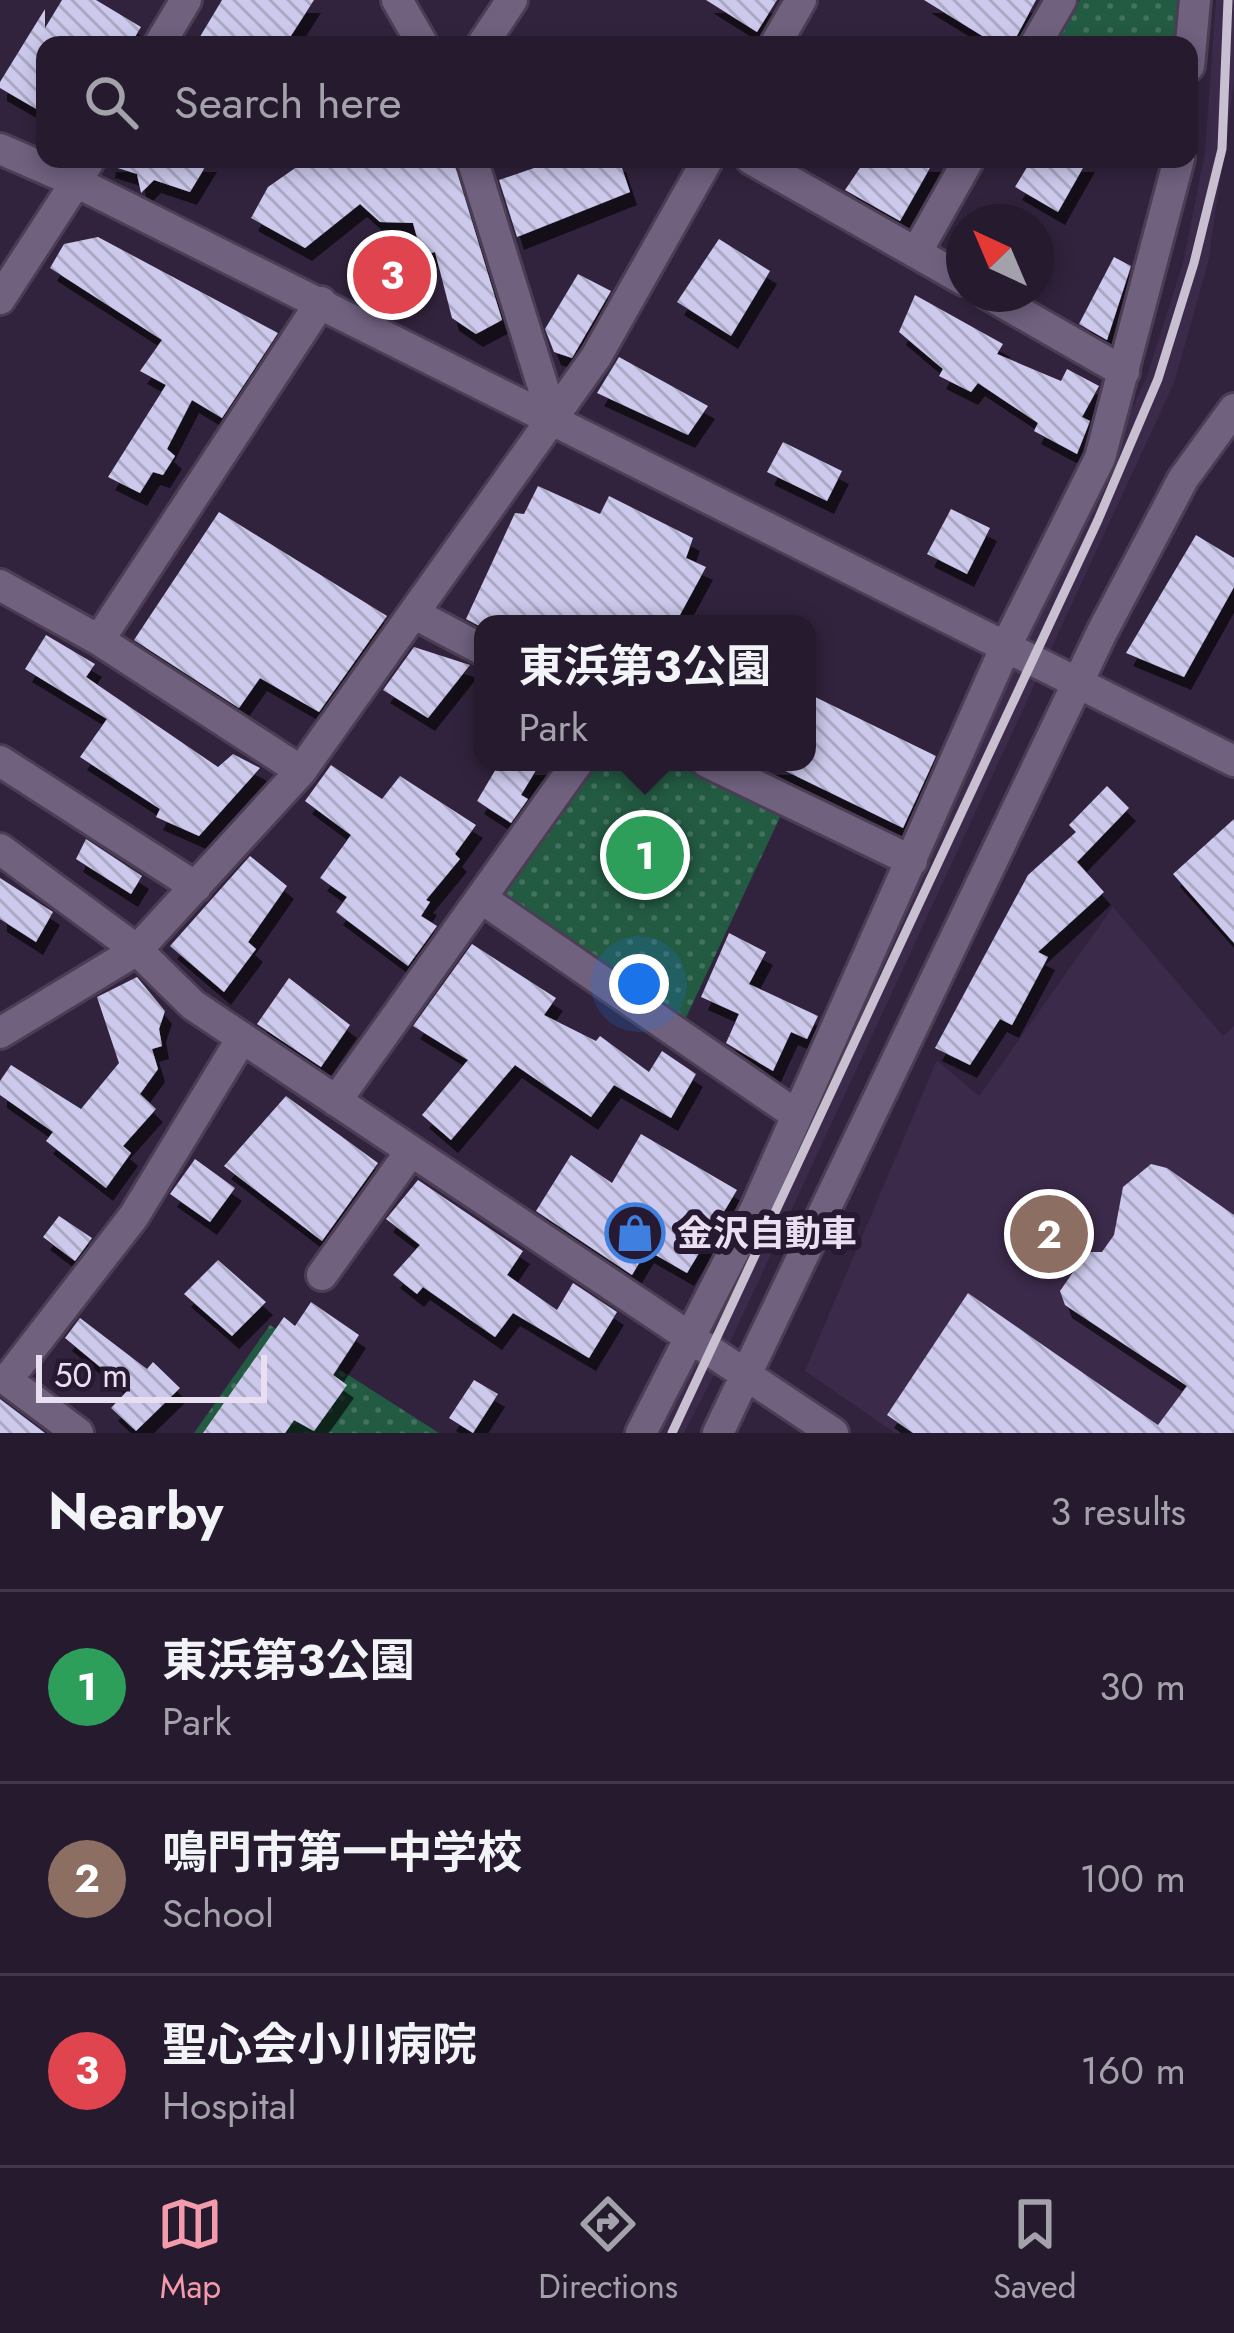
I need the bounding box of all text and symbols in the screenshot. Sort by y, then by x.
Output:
search box [36,36,1198,168]
icon: search [78,69,144,135]
text: Search here [174,70,402,135]
north arrow [946,204,1054,312]
pin: 3 [353,230,431,320]
popup [474,615,816,771]
text: 東浜第3公園 [519,634,771,699]
text: Park [519,699,588,756]
pin: 1 [606,810,684,900]
your location [609,954,669,1014]
pin: 2 [1010,1189,1088,1279]
shop icon: 金沢自動車 [604,1202,666,1264]
place label: 金沢自動車 [677,1207,857,1259]
scale bar [36,1349,267,1402]
text: 50 m [54,1352,128,1399]
text: Nearby [48,1474,223,1548]
text: 3 results [1050,1483,1186,1540]
text: 東浜第3公園 [162,1628,415,1693]
text: 1 [77,1658,97,1715]
text: 30 m [1099,1658,1186,1715]
text: Park [162,1693,232,1750]
text: 鳴門市第一中学校 [162,1820,522,1885]
text: 2 [74,1850,100,1907]
text: 100 m [1080,1850,1186,1907]
text: School [162,1885,274,1942]
text: 聖心会小川病院 [162,2012,477,2077]
text: 3 [75,2042,99,2099]
text: 160 m [1080,2042,1186,2099]
text: Hospital [162,2077,296,2134]
tab: Map [157,2191,223,2310]
tab: Directions [538,2191,678,2310]
tab: Saved [993,2191,1077,2310]

